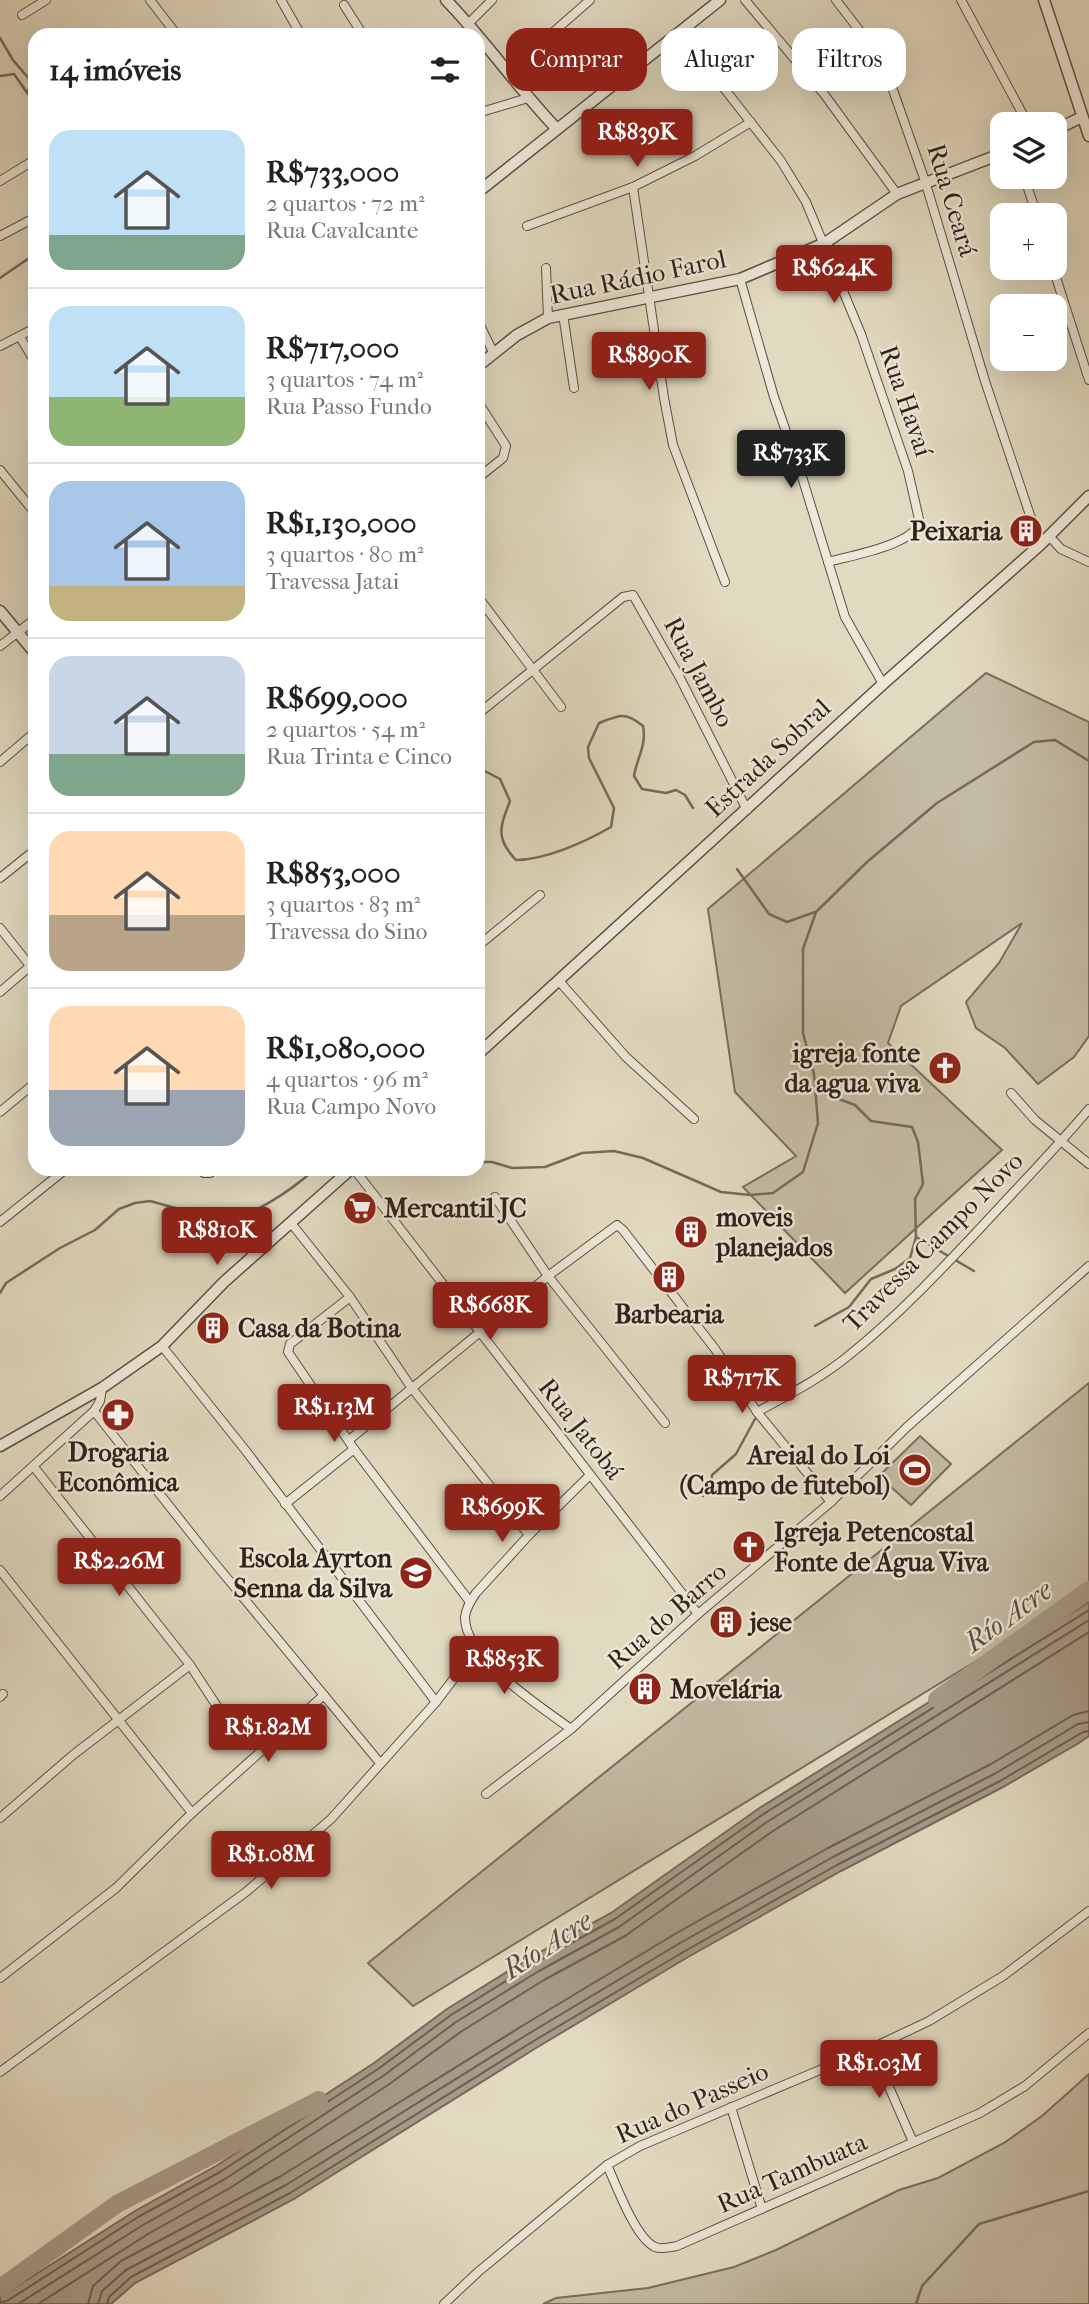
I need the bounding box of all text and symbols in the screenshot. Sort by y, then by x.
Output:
chip: Comprar [506,28,647,91]
chip: Alugar [661,28,778,91]
chip: Filtros [792,28,906,91]
icon: filters [426,51,464,89]
text: 14 imóveis [49,53,181,88]
pin: R$839K [580,110,694,169]
map controls [990,112,1067,371]
button: layers [990,112,1067,189]
text: R$839K [597,118,677,145]
street label: Rua Ceará [920,140,984,261]
text: R$733,000 [266,155,399,190]
icon: home [105,158,189,242]
text: 2 quartos · 72 m² [266,190,425,217]
button: + [990,203,1067,280]
text: Rua Cavalcante [266,217,418,244]
street label: Rua Rádio Farol [547,243,729,311]
pin: R$624K [777,246,891,305]
text: R$624K [792,254,876,281]
button: − [990,294,1067,371]
text: R$717,000 [266,331,399,366]
pin: R$890K [592,332,706,392]
icon: home [105,334,189,418]
text: R$890K [608,341,690,368]
street label: Rua Havaí [873,341,940,461]
text: 3 quartos · 74 m² [266,366,423,393]
text: Rua Passo Fundo [266,393,432,420]
pin: R$733K [734,430,848,490]
text: R$733K [753,439,829,466]
text: R$1,130,000 [266,506,417,541]
icon: home [105,509,189,593]
building icon: Peixaria [1007,512,1045,550]
place label: Peixaria [910,516,1003,547]
text: 3 quartos · 80 m² [266,541,424,568]
text: Travessa Jatai [266,568,399,595]
street label: Rua Jambo [657,612,741,732]
text: R$699,000 [266,681,408,716]
icon: home [105,684,189,768]
street label: Estrada Sobral [699,692,837,824]
text: 2 quartos · 54 m² [266,716,425,743]
text: Rua Trinta e Cinco [266,743,452,770]
text: R$853,000 [266,856,400,891]
icon: home [105,859,189,943]
text: 3 quartos · 83 m² [266,891,420,918]
text: Travessa do Sino [266,918,428,945]
text: R$1,080,000 [266,1031,425,1066]
icon: home [105,1034,189,1118]
place label: igreja fonte da agua viva [784,1038,921,1099]
church icon: igreja fonte da agua viva [926,1049,964,1087]
text: 4 quartos · 96 m² [266,1066,428,1093]
text: Rua Campo Novo [266,1093,436,1120]
street label: Travessa Campo Novo [836,1145,1030,1339]
supermarket icon: Mercantil JC [341,1189,379,1227]
place label: Mercantil JC [384,1193,526,1224]
place label: moveis planejados [715,1202,833,1263]
pin: R$810K [160,1208,274,1267]
building icon: moveis planejados [672,1213,710,1251]
text: R$810K [178,1216,256,1243]
building icon: Barbearia [650,1258,688,1296]
pin: R$668K [433,1282,547,1342]
text: R$668K [449,1291,531,1318]
place label: Barbearia [614,1299,725,1330]
building icon: Casa da Botina [194,1309,232,1347]
place label: Casa da Botina [238,1313,402,1344]
pin: R$717K [685,1356,799,1415]
text: R$717K [704,1364,780,1391]
street label: Rua Jatobá [532,1372,631,1487]
pin: R$1.13M [269,1384,399,1444]
text: R$1.13M [294,1393,374,1420]
pharmacy icon: Drogaria Econômica [99,1396,137,1434]
place label: Drogaria Econômica [58,1437,179,1498]
place label: Areial do Loi (Campo de futebol) [680,1440,890,1501]
sports icon: Areial do Loi (Campo de futebol) [896,1451,934,1489]
pin: R$699K [445,1484,559,1544]
text: R$699K [461,1493,543,1520]
place label: Igreja Petencostal Fonte de Água Viva [773,1517,989,1578]
church icon: Igreja Petencostal Fonte de Água Viva [730,1528,768,1566]
pin: R$2.26M [54,1538,184,1598]
place label: Escola Ayrton Senna da Silva [234,1543,393,1604]
text: R$2.26M [74,1547,164,1574]
school or university icon: Escola Ayrton Senna da Silva [397,1554,435,1592]
street label: Rua do Barro [601,1556,733,1676]
water label: Río Acre [956,1573,1059,1660]
building icon: jese [707,1603,745,1641]
place label: jese [747,1607,792,1638]
pin: R$853K [447,1636,561,1696]
text: R$853K [466,1645,542,1672]
building icon: Movelária [626,1670,664,1708]
place label: Movelária [670,1674,782,1705]
pin: R$1.82M [203,1704,333,1764]
text: R$1.82M [225,1713,311,1740]
pin: R$1.08M [206,1832,336,1891]
text: R$1.08M [227,1840,315,1867]
water label: Río Acre [495,1904,598,1987]
pin: R$1.03M [814,2040,944,2100]
text: R$1.03M [836,2049,922,2076]
street label: Rua do Passeio [611,2056,773,2150]
street label: Rua Tambuata [712,2126,873,2220]

